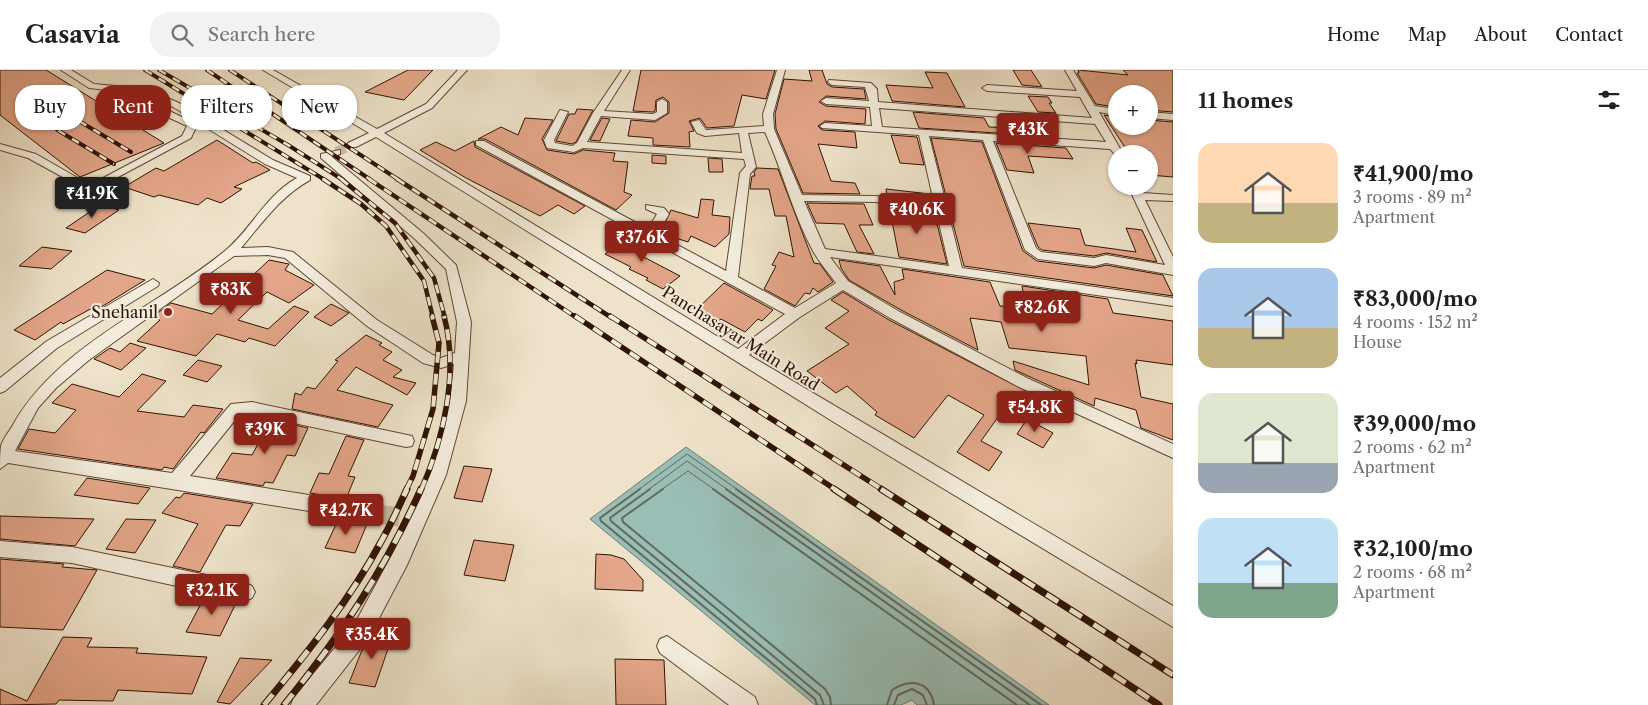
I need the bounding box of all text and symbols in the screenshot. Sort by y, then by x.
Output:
search box [150,12,500,57]
text: Casavia [25,20,120,49]
icon: search [168,21,196,49]
text: Search here [208,23,315,46]
text: Home [1327,24,1380,46]
text: Map [1408,24,1446,46]
text: About [1474,24,1527,46]
text: Contact [1555,24,1623,46]
chip: Buy [15,85,85,130]
chip: Rent [95,85,171,130]
chip: Filters [181,85,272,130]
chip: New [282,85,357,130]
map controls [1108,85,1158,195]
button: + [1108,85,1158,135]
icon: filters [1595,86,1623,114]
text: 11 homes [1198,88,1293,113]
pin: ₹43K [998,112,1058,155]
text: ₹43K [1008,119,1048,139]
button: − [1108,145,1158,195]
text: ₹41,900/mo [1353,161,1473,186]
icon: home [1238,163,1298,223]
pin: ₹41.9K [51,176,133,219]
text: ₹41.9K [66,183,118,203]
text: 3 rooms · 89 m² [1353,187,1472,207]
pin: ₹40.6K [876,192,958,235]
text: ₹40.6K [889,199,945,219]
text: Apartment [1353,207,1435,227]
pin: ₹37.6K [601,220,683,263]
text: ₹37.6K [616,227,668,247]
pin: ₹83K [201,272,261,315]
text: ₹83K [211,279,251,299]
street label: Panchasayar Main Road [659,281,823,395]
text: ₹83,000/mo [1353,286,1477,311]
icon: home [1238,288,1298,348]
pin: ₹82.6K [1001,290,1083,333]
text: ₹82.6K [1014,297,1070,317]
place label: Snehanil [91,302,158,322]
marker: Snehanil [162,306,174,318]
text: 4 rooms · 152 m² [1353,312,1478,332]
text: House [1353,332,1402,352]
pin: ₹54.8K [994,390,1076,433]
text: ₹54.8K [1008,397,1062,417]
text: ₹39,000/mo [1353,411,1476,436]
pin: ₹39K [235,412,295,455]
icon: home [1238,413,1298,473]
text: ₹39K [245,419,285,439]
text: 2 rooms · 62 m² [1353,437,1472,457]
text: Apartment [1353,457,1435,477]
pin: ₹42.7K [305,494,387,536]
text: ₹42.7K [319,500,373,520]
text: ₹32,100/mo [1353,536,1473,561]
icon: home [1238,538,1298,598]
text: 2 rooms · 68 m² [1353,562,1472,582]
pin: ₹32.1K [171,574,253,616]
text: ₹32.1K [186,580,238,600]
text: Apartment [1353,582,1435,602]
pin: ₹35.4K [331,618,413,660]
text: ₹35.4K [345,624,399,644]

